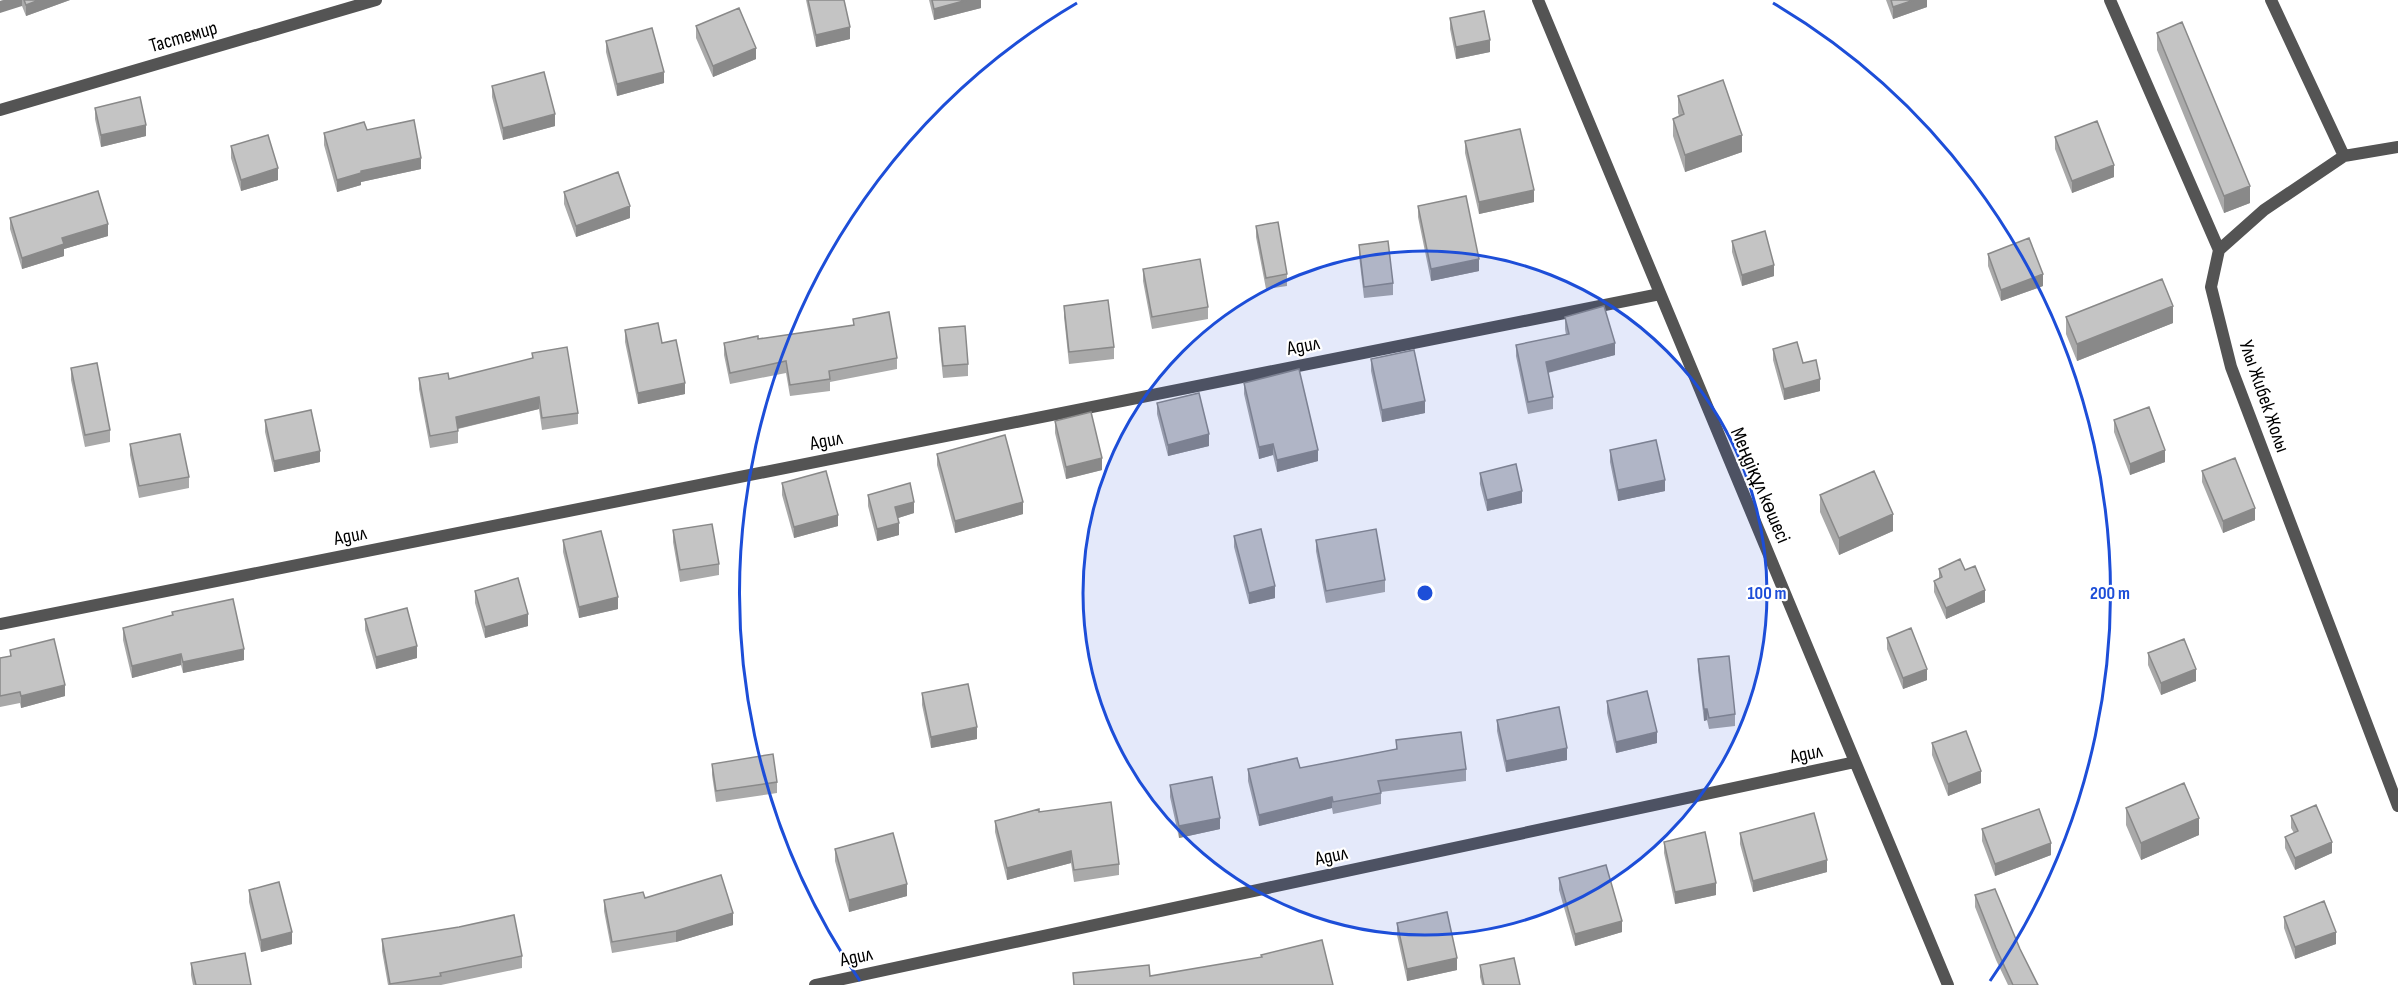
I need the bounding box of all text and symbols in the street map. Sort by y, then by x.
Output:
street label: Тастемир [146,16,220,58]
street label: Адил [1284,331,1321,361]
street label: Улы Жибек Жолы [2234,337,2294,455]
street label: Меңдіқұл көшесі [1725,424,1795,547]
street label: Адил [807,426,844,456]
street label: Адил [331,521,368,551]
centre of rings [1415,583,1435,603]
text: 100 m [1748,583,1787,604]
text: 200 m [2090,583,2130,604]
street label: Адил [1787,739,1825,769]
street label: Адил [1312,841,1350,871]
street label: Адил [837,942,875,972]

